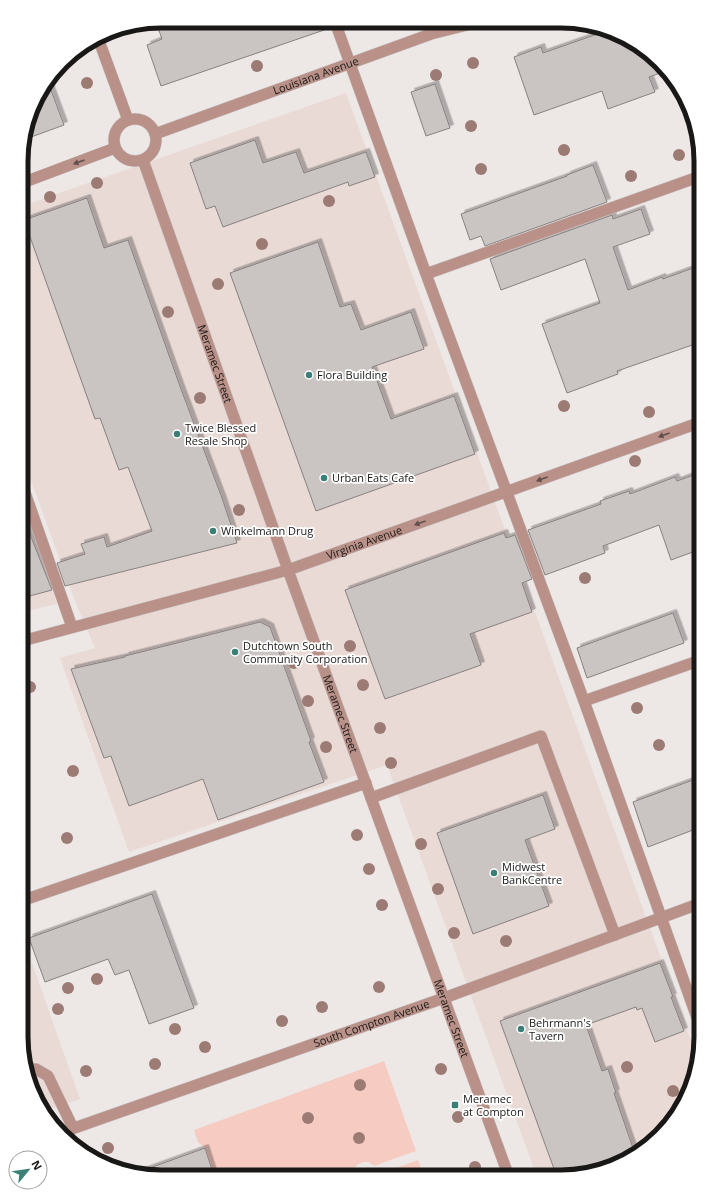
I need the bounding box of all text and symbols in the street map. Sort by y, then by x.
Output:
street label: Louisiana Avenue [271,53,361,98]
one-way arrow [72,159,84,165]
street label: Meramec Street [195,322,236,405]
place label: Flora Building [317,367,387,382]
marker: Flora Building [304,370,314,380]
place label: Twice Blessed Resale Shop [185,420,256,448]
marker: Twice Blessed Resale Shop [172,429,182,439]
one-way arrow [658,432,670,438]
place label: Urban Eats Cafe [332,470,414,485]
marker: Urban Eats Cafe [319,473,329,483]
one-way arrow [536,477,548,483]
one-way arrow [413,521,425,527]
street label: Virginia Avenue [324,522,404,563]
place label: Winkelmann Drug [221,523,313,538]
marker: Winkelmann Drug [208,526,218,536]
place label: Dutchtown South Community Corporation [243,638,368,666]
marker: Dutchtown South Community Corporation [230,647,240,657]
street label: Meramec Street [320,673,362,755]
place label: Midwest BankCentre [502,859,562,887]
marker: Midwest BankCentre [489,868,499,878]
street label: Meramec Street [431,977,473,1059]
street label: South Compton Avenue [311,996,431,1050]
place label: Behrmann's Tavern [529,1015,591,1043]
marker: Behrmann's Tavern [516,1024,526,1034]
place label: Meramec at Compton [463,1091,524,1119]
marker: Meramec at Compton [450,1100,460,1110]
north arrow [8,1150,48,1190]
text: N [28,1157,46,1172]

